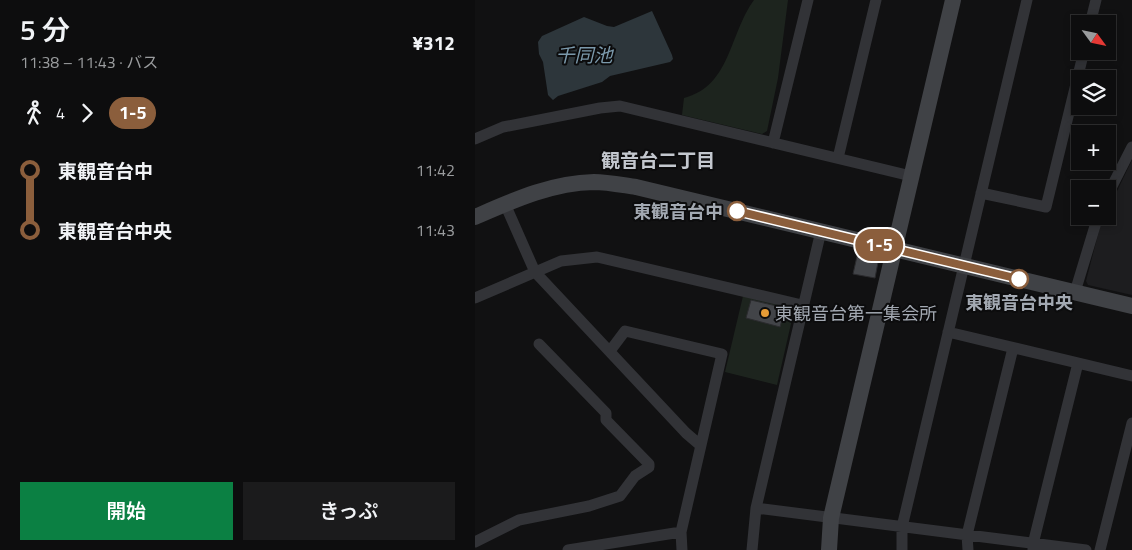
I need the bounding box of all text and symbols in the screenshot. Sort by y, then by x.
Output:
text: 5 分 [20,8,70,51]
north arrow [1071,15,1116,60]
map controls [1071,15,1116,225]
text: ¥312 [412,28,455,57]
water label: 千同池 [555,40,614,69]
text: 11:38 – 11:43 · バス [20,50,158,74]
button: layers [1071,70,1116,115]
icon: walk [20,99,48,127]
icon: forward [73,99,101,127]
text: 1-5 [119,99,146,126]
text: 4 [56,101,65,125]
button: + [1071,125,1116,170]
district label: 観音台二丁目 [601,145,715,174]
text: 東観音台中 [58,156,153,185]
text: 11:42 [416,158,455,182]
button: − [1071,180,1116,225]
place label: 東観音台中 [633,198,723,225]
marker: 東観音台中 [727,201,747,221]
text: 東観音台中央 [58,216,172,245]
text: 11:43 [416,218,455,242]
line badge: 1-5 [850,229,908,261]
text: 1-5 [865,231,893,258]
marker: 東観音台中央 [1009,269,1029,289]
place label: 東観音台中央 [965,289,1073,316]
place label: 東観音台第一集会所 [775,300,937,327]
marker: 東観音台第一集会所 [759,307,771,319]
button: 開始 [20,482,233,540]
button: きっぷ [243,482,455,540]

